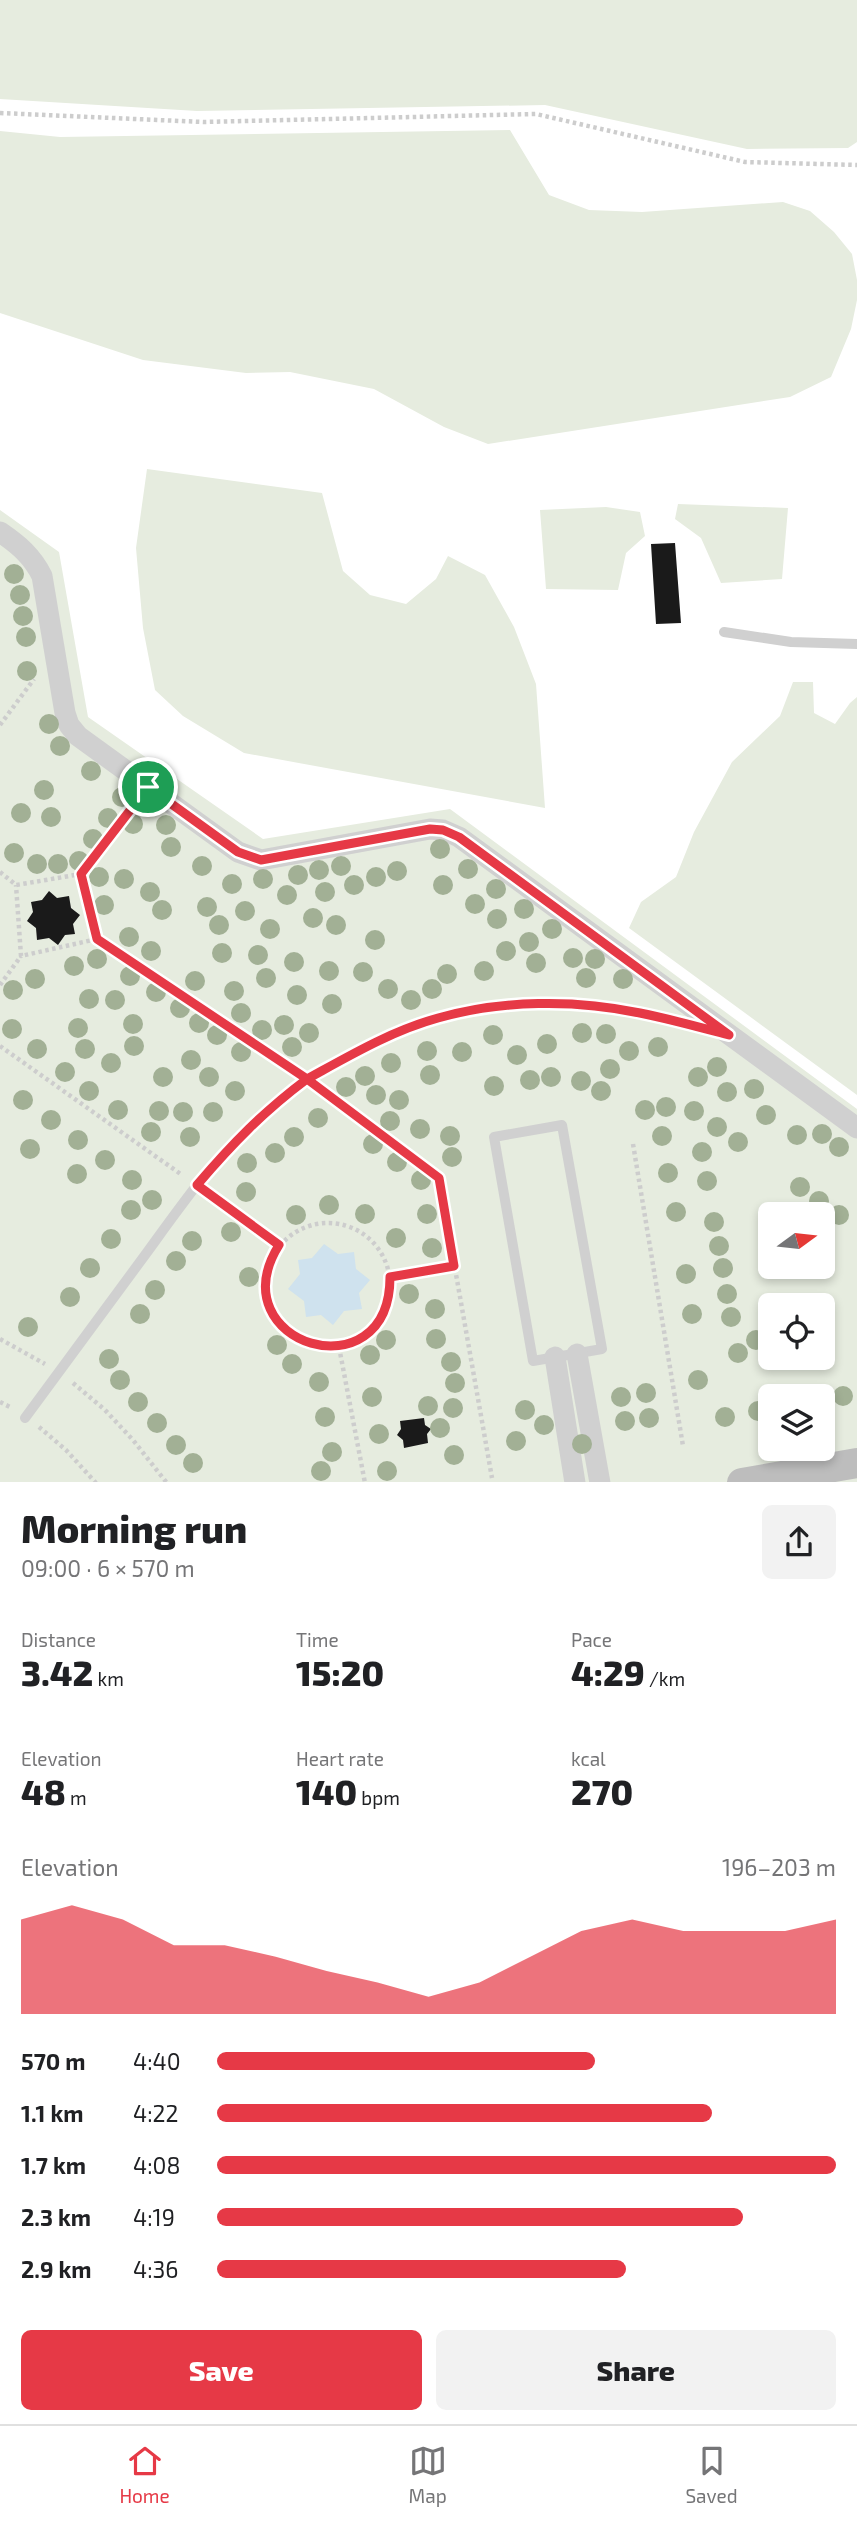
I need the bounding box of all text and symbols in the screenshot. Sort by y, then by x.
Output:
pin [118,757,178,817]
icon: arrive [129,768,167,806]
north arrow [758,1202,835,1279]
map controls [758,1202,835,1461]
button: locate [758,1293,835,1370]
button: layers [758,1384,835,1461]
text: Morning run [21,1505,247,1551]
button: share [762,1505,836,1579]
text: 09:00 · 6 × 570 m [21,1554,195,1582]
text: Distance [21,1628,96,1651]
text: Time [296,1628,339,1651]
text: Pace [571,1628,612,1651]
text: 3.42 [21,1651,93,1693]
text: 15:20 [296,1651,384,1693]
text: 4:29 [571,1651,645,1693]
text: km [93,1667,124,1690]
text: /km [645,1667,685,1690]
text: Elevation [21,1747,102,1770]
text: Heart rate [296,1747,384,1770]
text: kcal [571,1747,606,1770]
text: 48 [21,1770,66,1812]
text: 140 [296,1770,357,1812]
text: 270 [571,1770,633,1812]
text: m [66,1786,87,1809]
text: bpm [357,1786,400,1809]
text: Elevation [21,1853,119,1881]
text: 196–203 m [722,1853,836,1881]
text: 570 m [21,2047,86,2075]
text: 4:40 [133,2047,181,2075]
text: 1.1 km [21,2099,84,2127]
text: 4:22 [133,2099,178,2127]
text: 1.7 km [21,2151,86,2179]
text: 4:08 [133,2151,180,2179]
text: 2.3 km [21,2203,91,2231]
text: 4:19 [133,2203,175,2231]
text: 2.9 km [21,2255,92,2283]
text: 4:36 [133,2255,179,2283]
button: Save [21,2330,422,2410]
button: Share [436,2330,836,2410]
tab: Home [119,2442,170,2507]
tab: Map [409,2442,447,2507]
tab: Saved [685,2442,738,2507]

